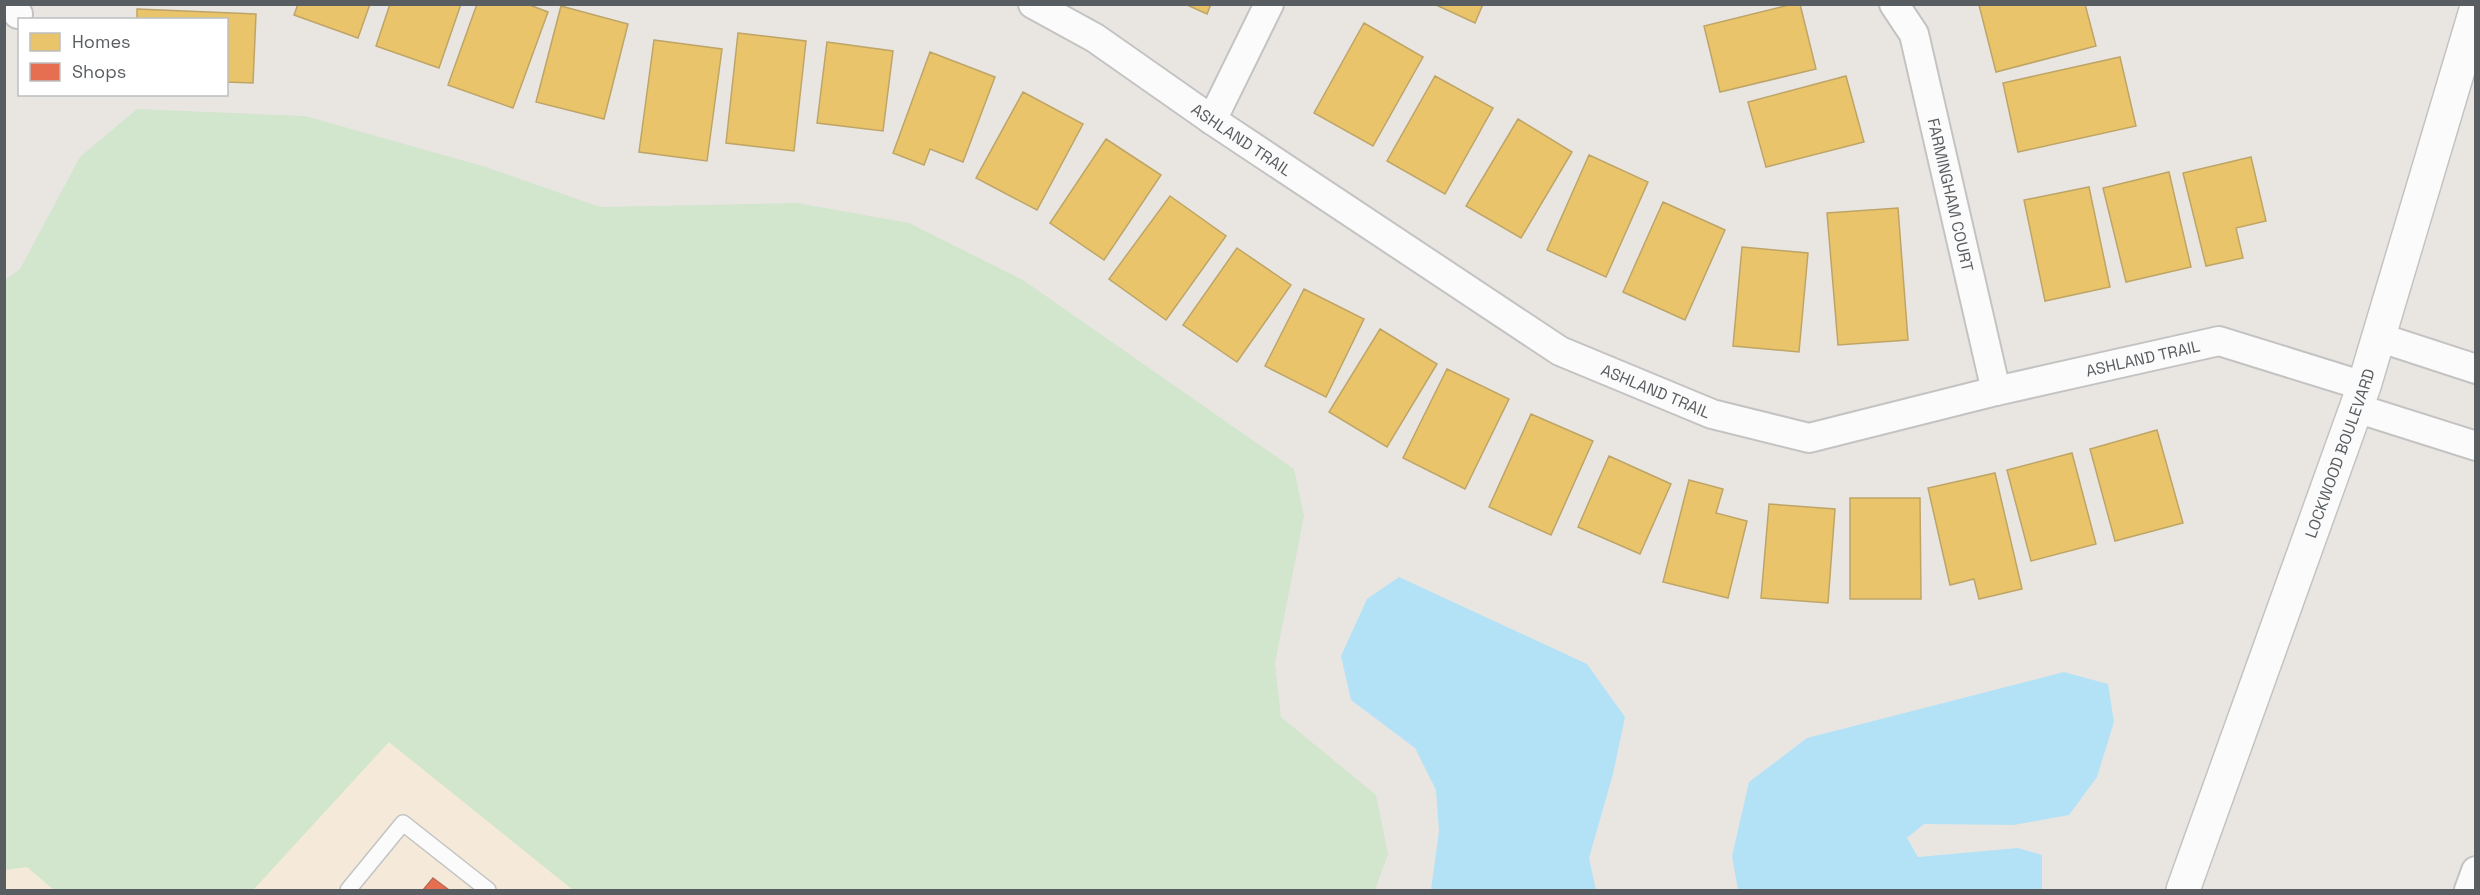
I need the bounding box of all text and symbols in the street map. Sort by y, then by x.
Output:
legend [18,18,228,96]
text: Homes [72,30,131,53]
text: Shops [72,60,126,83]
street label: ASHLAND TRAIL [1187,99,1296,181]
street label: FARMINGHAM COURT [1923,116,1978,274]
street label: ASHLAND TRAIL [2084,336,2202,382]
street label: ASHLAND TRAIL [1598,359,1714,423]
street label: LOCKWOOD BOULEVARD [2300,366,2380,541]

